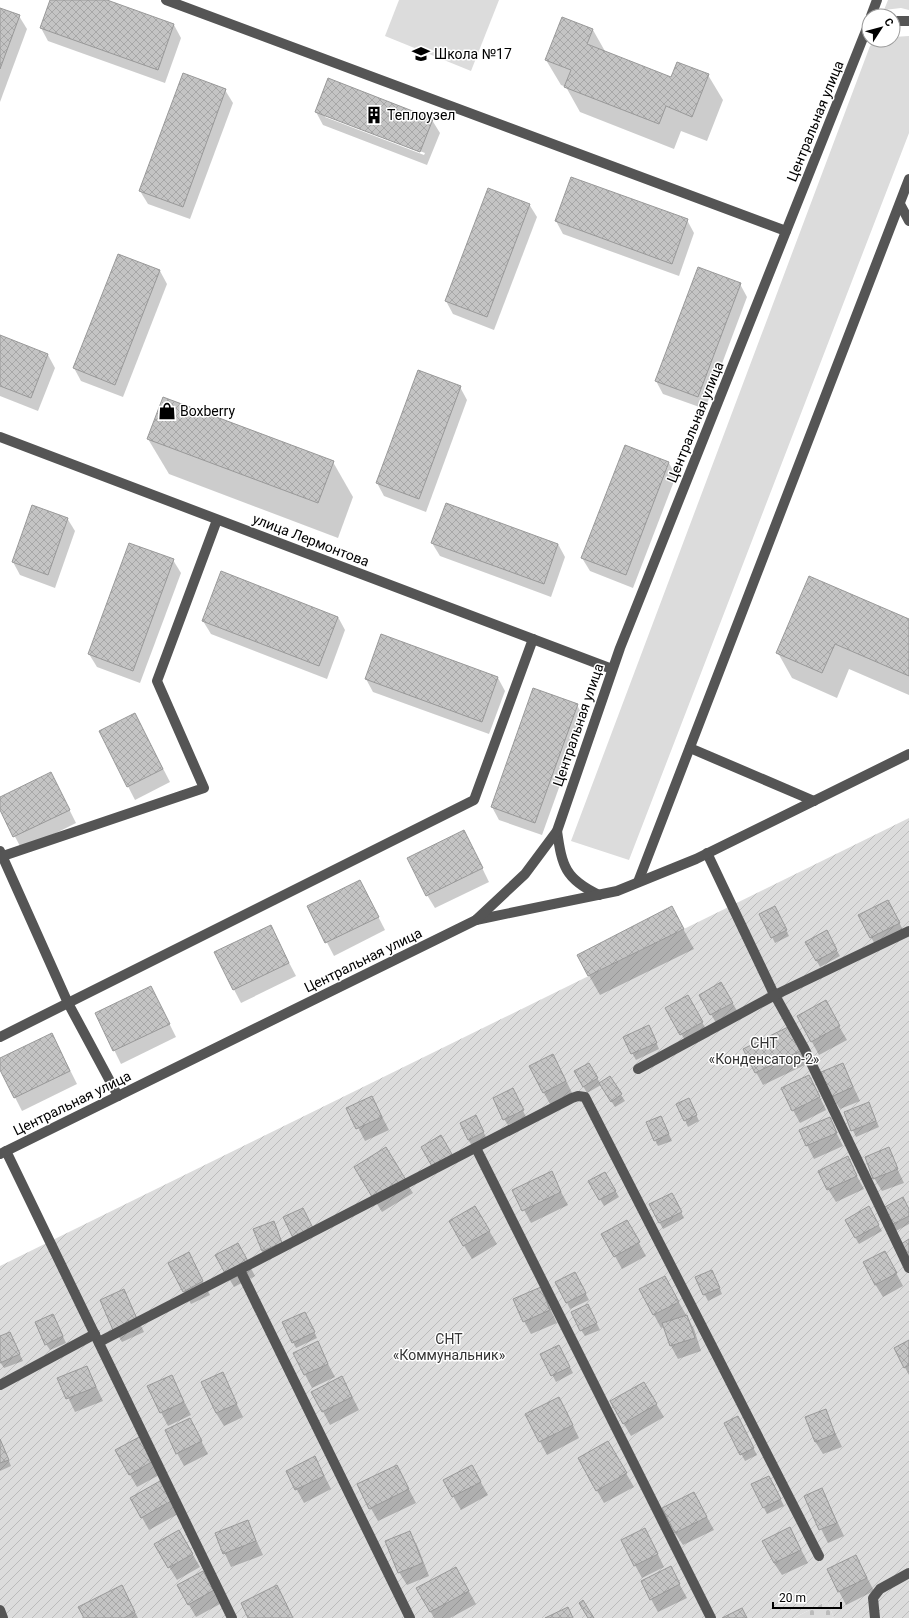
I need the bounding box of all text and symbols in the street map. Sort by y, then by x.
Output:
north arrow [861,8,901,48]
text: С [881,16,896,29]
school or university icon: Школа №17 [411,44,431,64]
place label: Школа №17 [434,46,512,62]
street label: Центральная улица [783,58,847,184]
building icon: Теплоузел [364,105,384,125]
place label: Теплоузел [387,107,455,123]
street label: Центральная улица [663,359,727,485]
shop icon: Boxberry [157,401,177,421]
place label: Boxberry [180,403,235,419]
street label: улица Лермонтова [250,510,372,570]
street label: Центральная улица [549,661,607,789]
street label: Центральная улица [302,925,424,995]
park label: СНТ «Конденсатор-2» [709,1035,820,1067]
street label: Центральная улица [11,1068,133,1138]
park label: СНТ «Коммунальник» [393,1331,506,1363]
scale bar [773,1584,841,1610]
text: 20 m [779,1591,806,1605]

